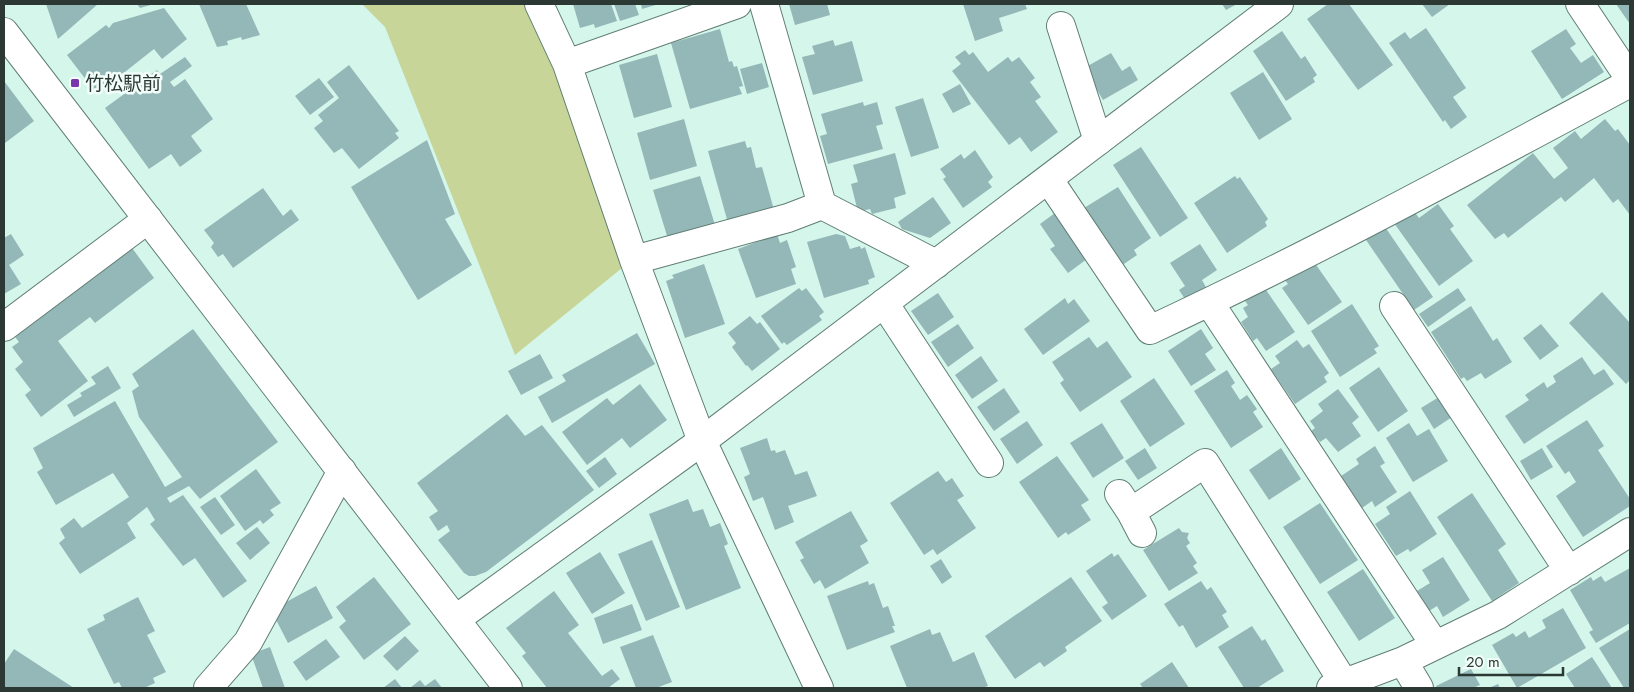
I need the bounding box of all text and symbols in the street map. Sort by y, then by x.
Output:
place label: 竹松駅前 [85,70,161,97]
marker: 竹松駅前 [69,77,81,89]
scale bar [1459,644,1563,676]
text: 20 m [1466,651,1500,673]

